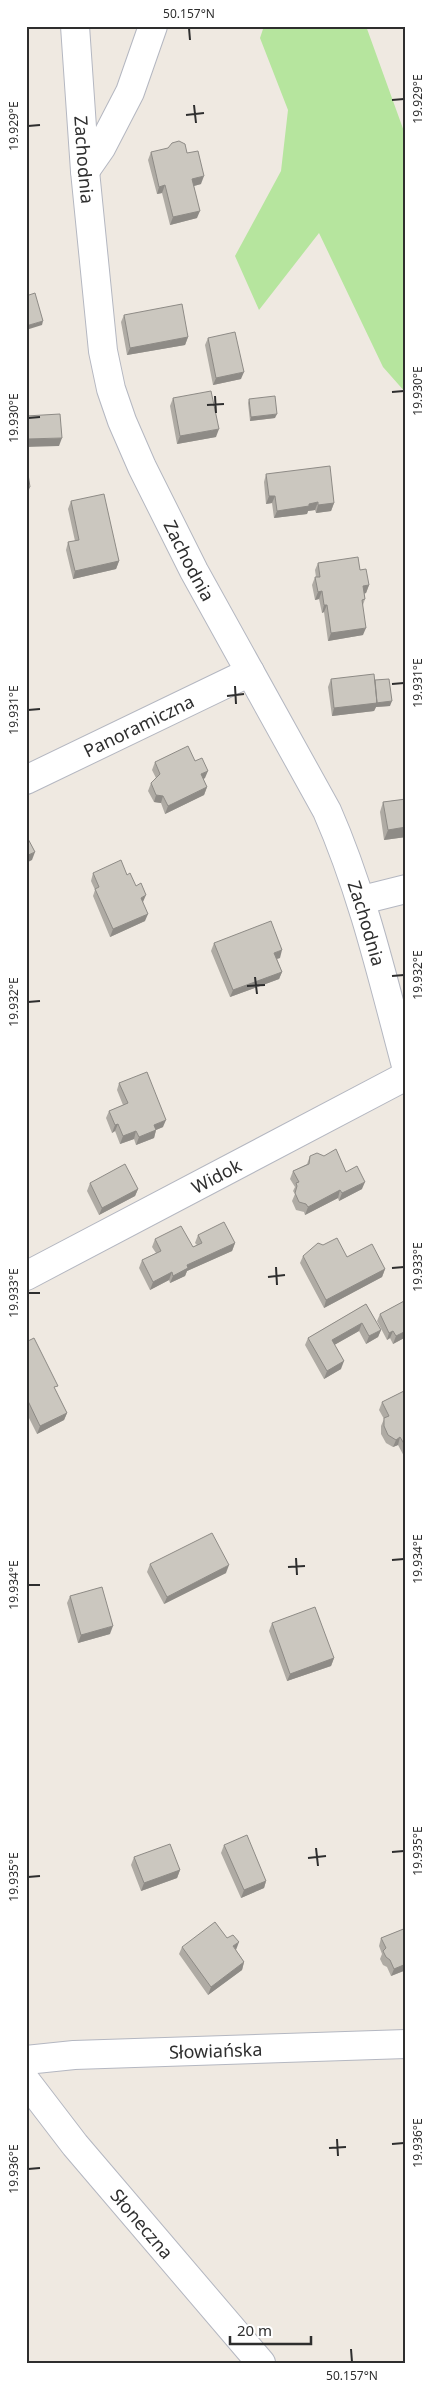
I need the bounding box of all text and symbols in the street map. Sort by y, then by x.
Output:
text: 50.157°N [163,5,215,22]
text: 19.929°E [409,74,426,124]
text: 19.929°E [5,101,22,151]
street label: Zachodnia [69,115,100,205]
text: 19.930°E [409,366,426,416]
text: 19.930°E [5,393,22,443]
street label: Zachodnia [159,516,220,605]
text: 19.931°E [409,658,426,708]
text: 19.931°E [5,685,22,735]
street label: Panoramiczna [79,689,198,763]
street label: Zachodnia [343,877,391,969]
text: 19.932°E [409,950,426,1000]
text: 19.932°E [5,977,22,1027]
street label: Widok [187,1153,246,1199]
text: 19.933°E [409,1242,426,1292]
text: 19.933°E [5,1268,22,1318]
text: 19.934°E [409,1534,426,1584]
text: 19.934°E [5,1560,22,1610]
text: 19.935°E [409,1826,426,1876]
text: 19.935°E [5,1852,22,1902]
street label: Słowiańska [169,2037,263,2064]
text: 19.936°E [409,2118,426,2168]
text: 19.936°E [5,2144,22,2194]
street label: Słoneczna [105,2184,179,2264]
scale bar [230,2314,311,2346]
text: 20 m [237,2320,272,2340]
text: 50.157°N [326,2367,378,2384]

